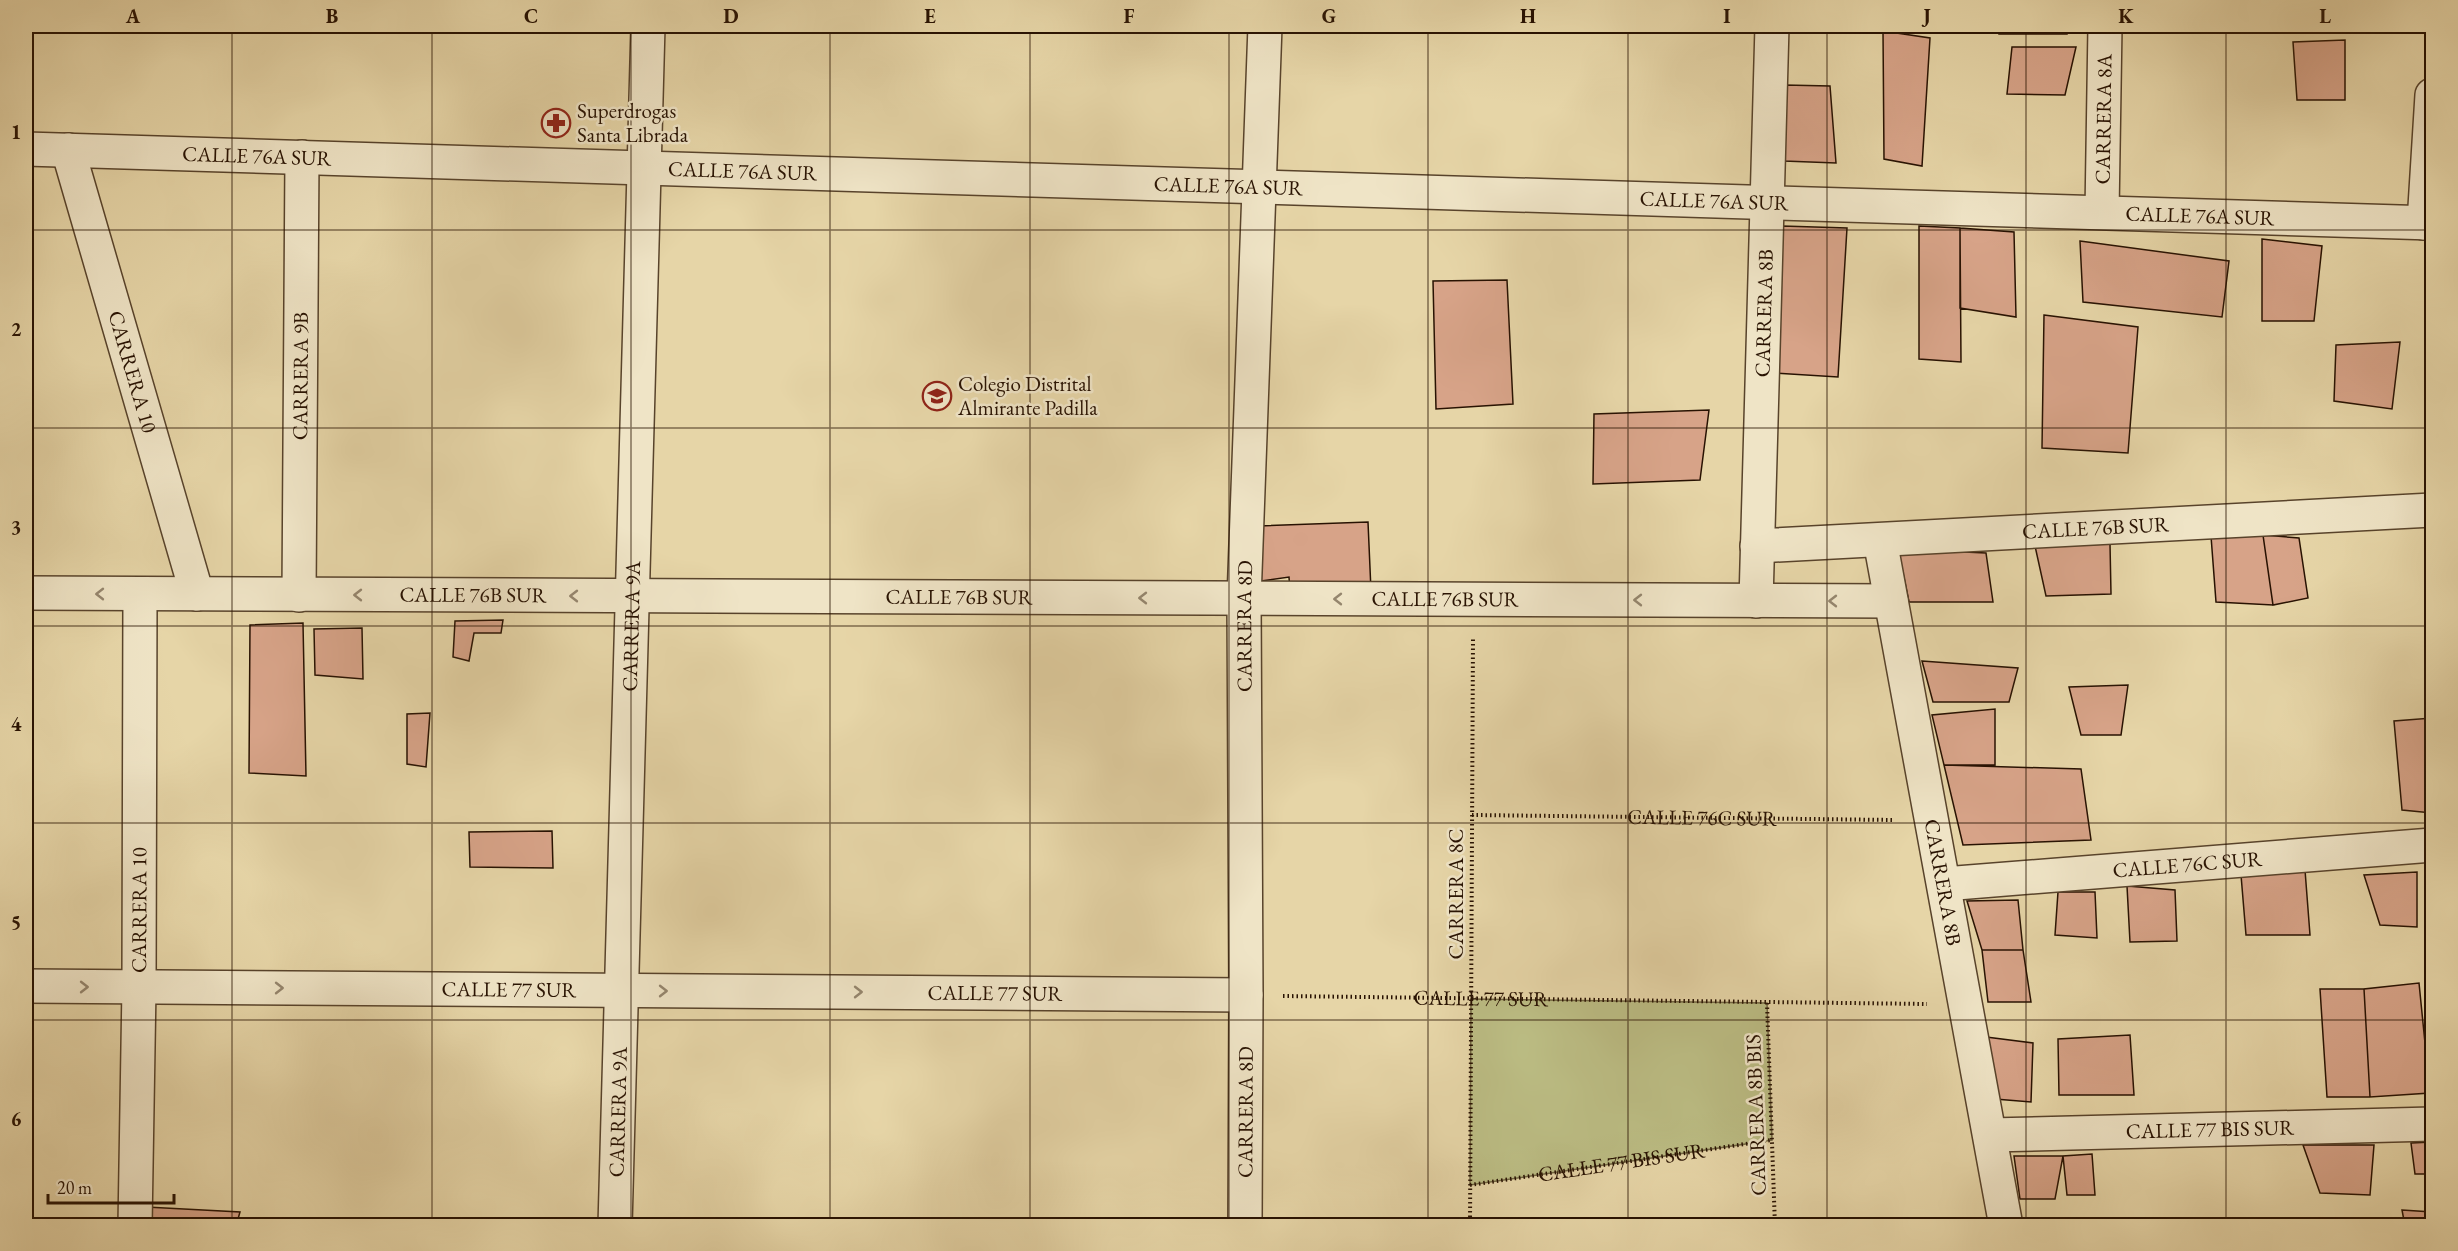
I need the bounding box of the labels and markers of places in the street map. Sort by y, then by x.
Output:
place label: Superdrogas Santa Librada [577,97,689,148]
pharmacy icon: Superdrogas Santa Librada [540,107,572,139]
place label: Colegio Distrital Almirante Padilla [957,370,1098,421]
school or university icon: Colegio Distrital Almirante Padilla [921,380,953,412]

